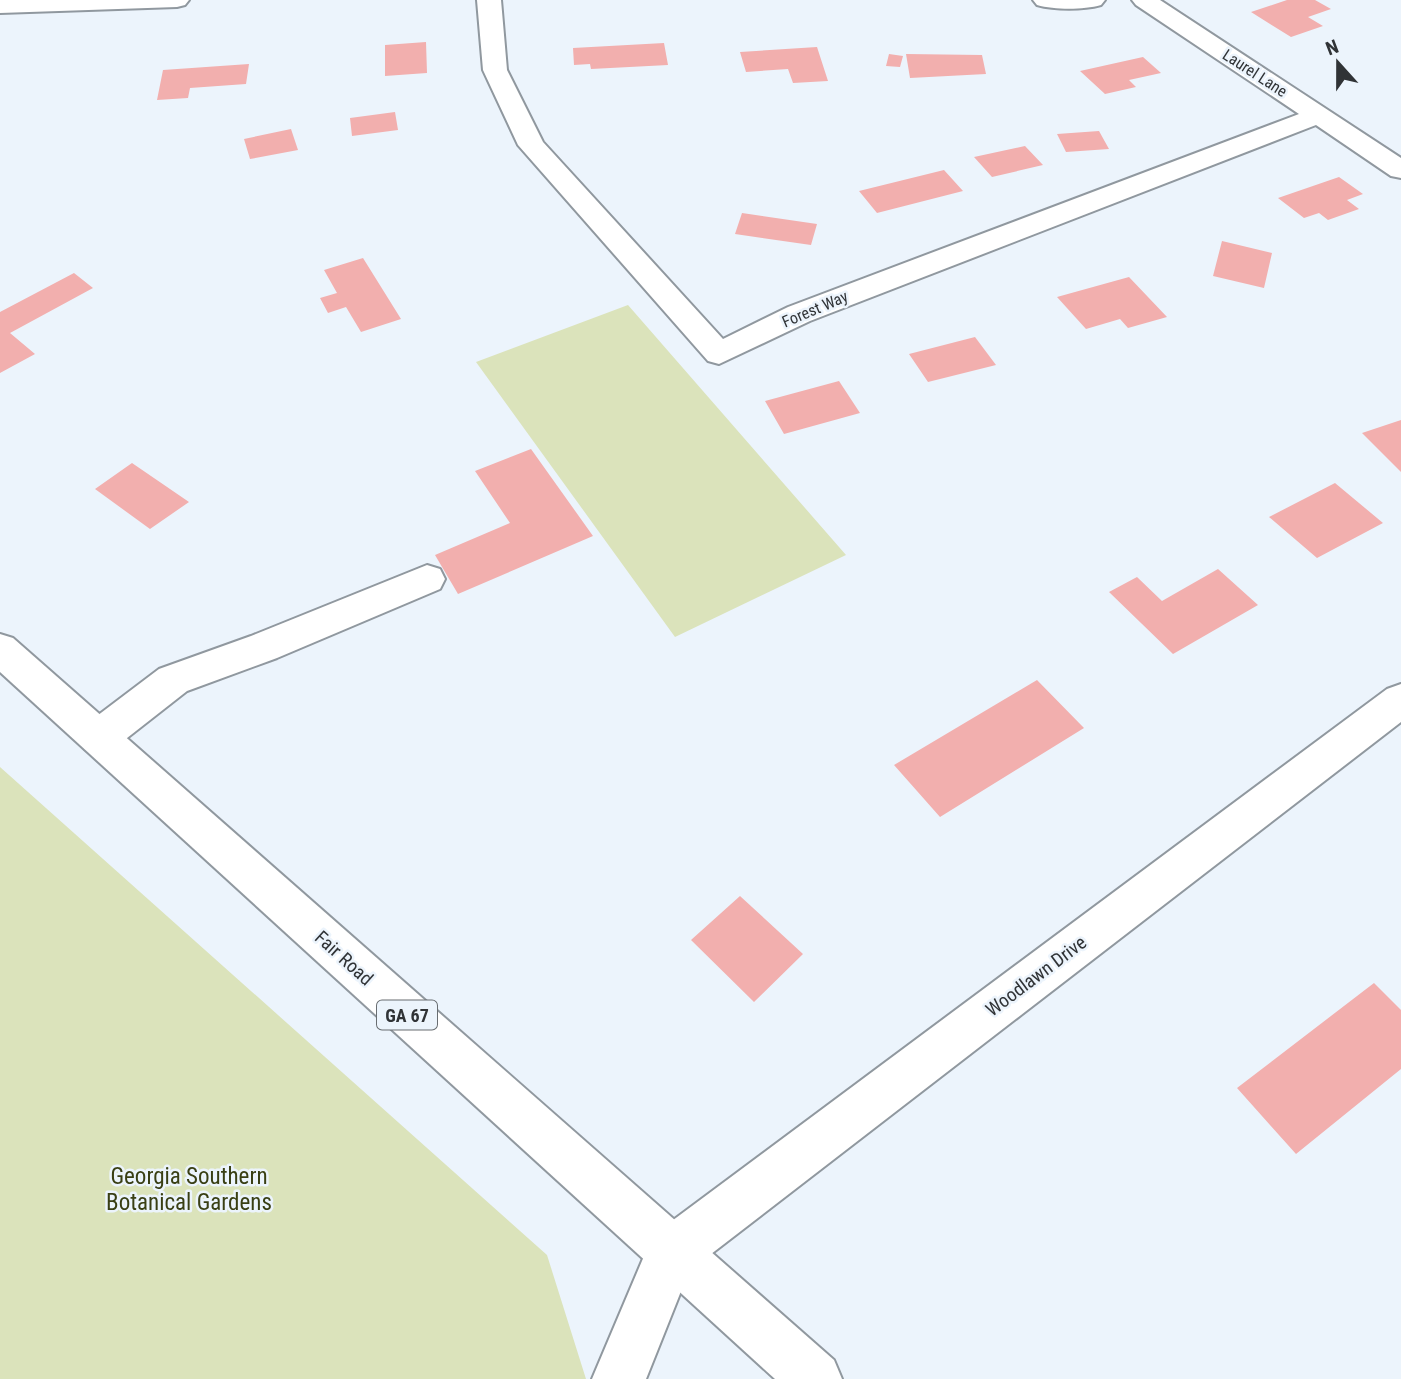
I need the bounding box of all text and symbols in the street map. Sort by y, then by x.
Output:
north arrow [1303,28,1373,98]
text: N [1323,35,1342,60]
street label: Laurel Lane [1219,45,1291,101]
street label: Forest Way [779,287,851,331]
street label: Fair Road [310,926,378,990]
street label: Woodlawn Drive [981,931,1091,1021]
road number: GA 67 [377,1000,437,1030]
park label: Georgia Southern Botanical Gardens [106,1163,272,1216]

